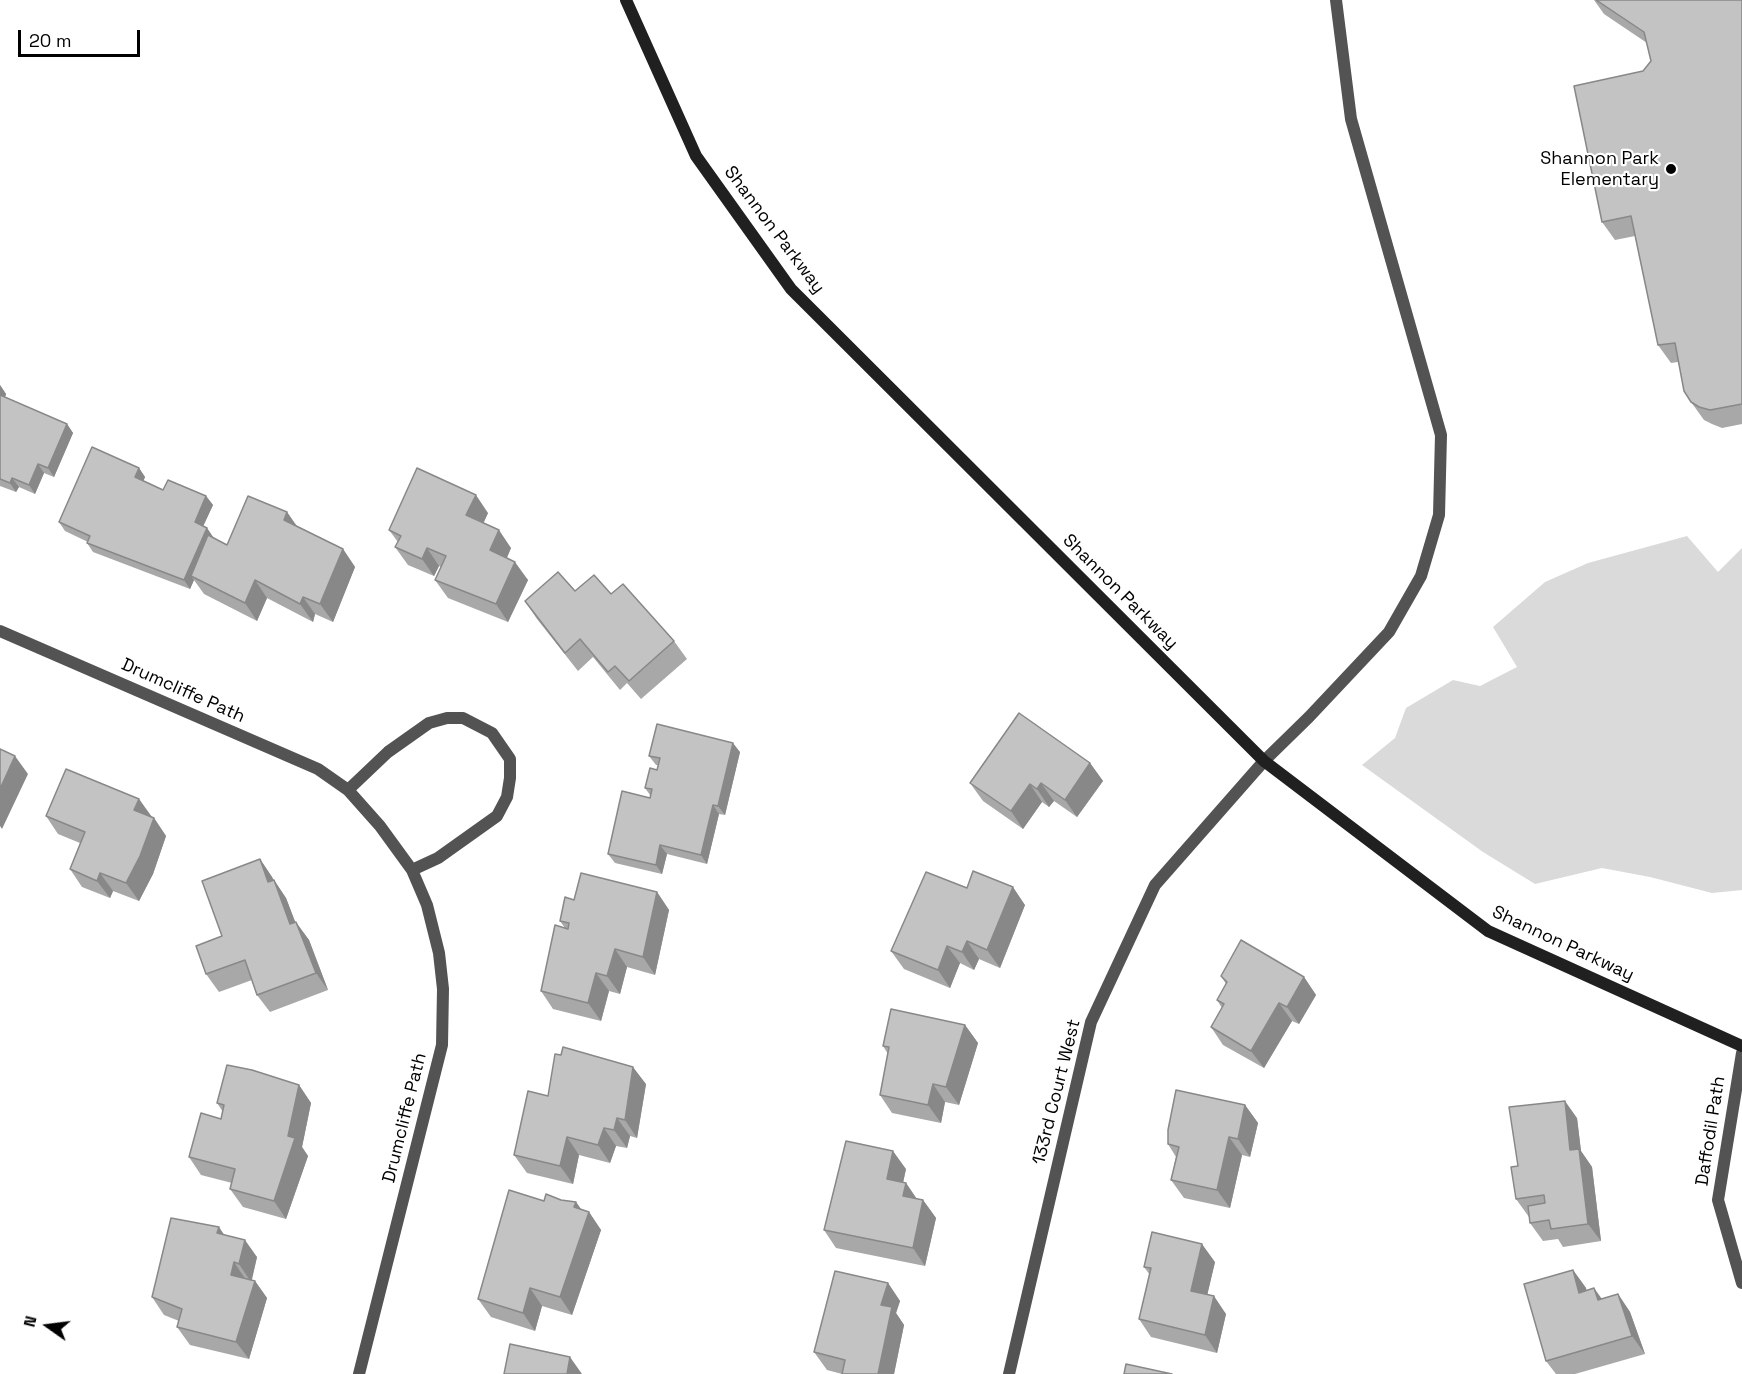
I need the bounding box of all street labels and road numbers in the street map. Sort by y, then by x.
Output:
street label: Shannon Parkway [719,162,829,298]
street label: Shannon Parkway [1058,530,1182,654]
street label: Drumcliffe Path [118,654,248,728]
street label: Shannon Parkway [1489,902,1637,986]
street label: 133rd Court West [1028,1017,1086,1167]
street label: Drumcliffe Path [378,1051,432,1185]
street label: Daffodil Path [1692,1075,1730,1187]

